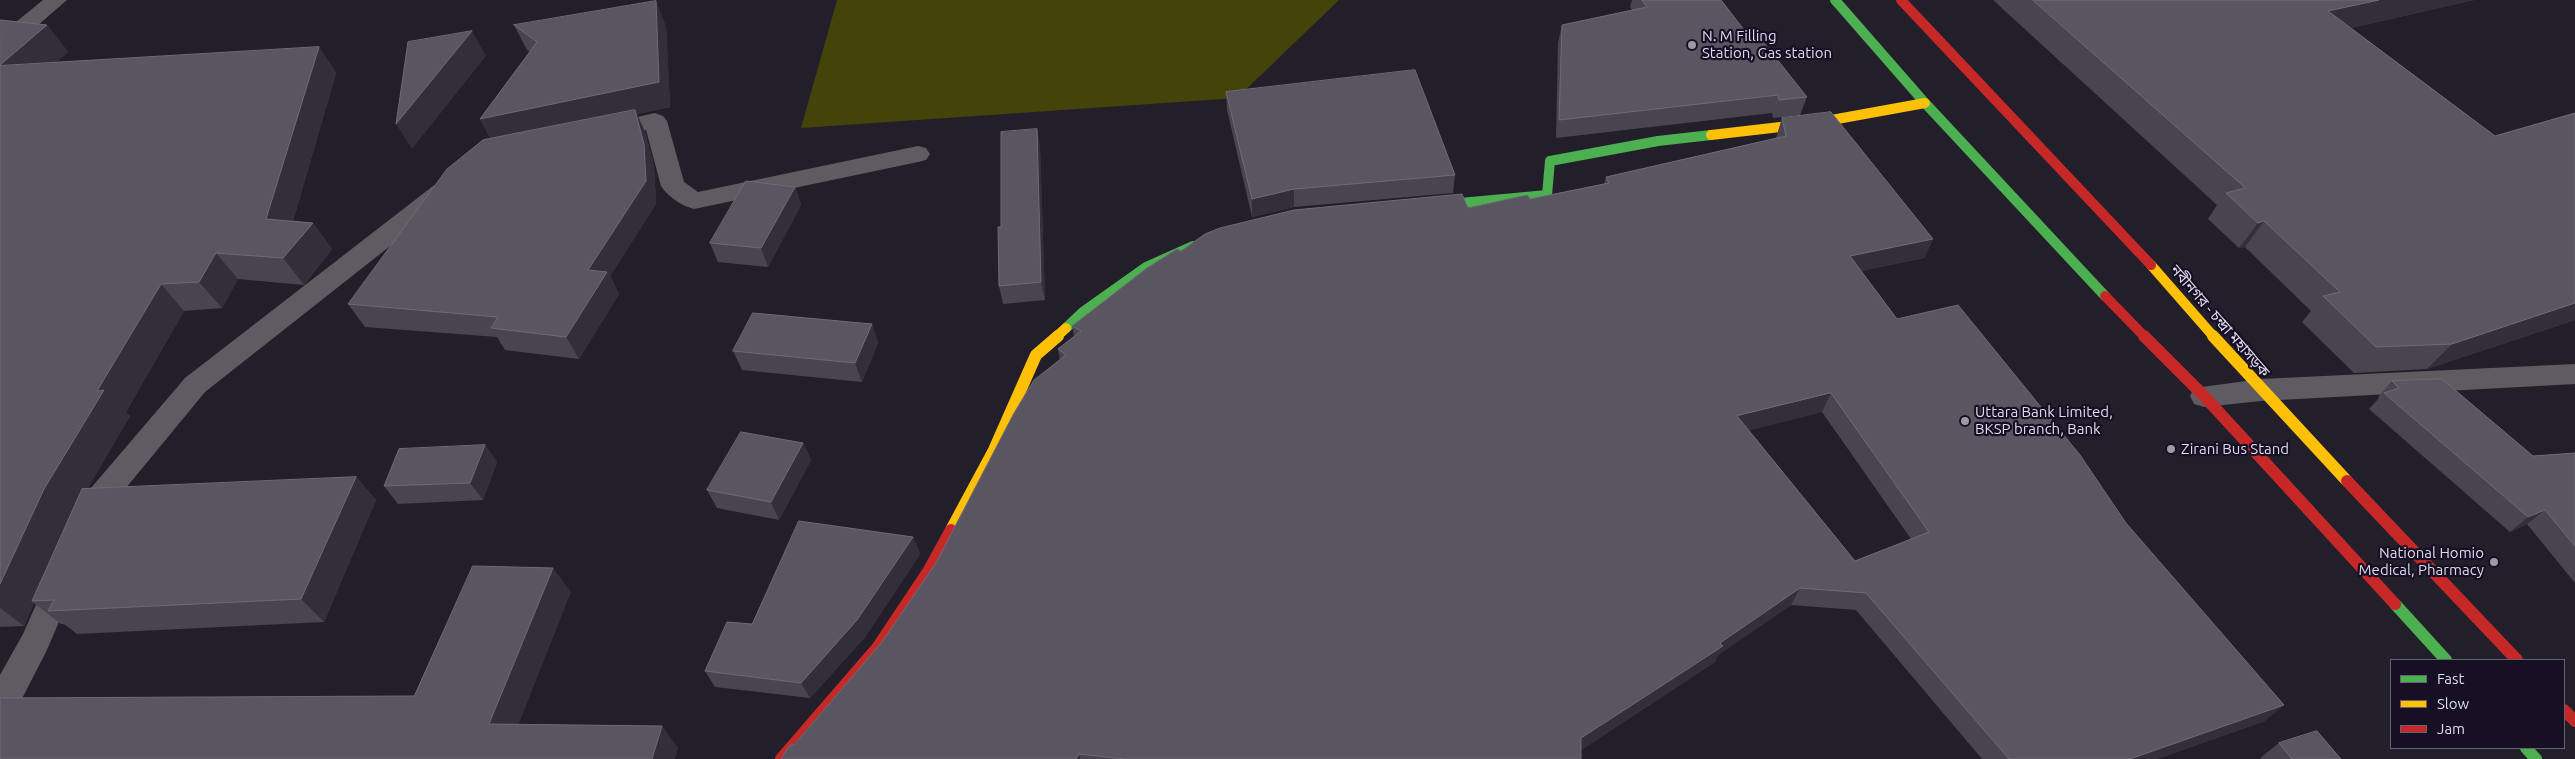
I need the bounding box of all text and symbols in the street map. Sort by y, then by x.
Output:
place label: N. M Filling Station, Gas station [1702,27,1832,62]
marker: N. M Filling Station, Gas station [1686,39,1698,51]
street label: নবীনগর - চন্দ্রা মহাসড়ক [2166,261,2274,381]
place label: Uttara Bank Limited, BKSP branch, Bank [1975,403,2113,438]
marker: Uttara Bank Limited, BKSP branch, Bank [1959,415,1971,427]
place label: Zirani Bus Stand [2181,440,2289,458]
marker: Zirani Bus Stand [2165,443,2177,455]
place label: National Homio Medical, Pharmacy [2359,544,2484,579]
marker: National Homio Medical, Pharmacy [2488,556,2500,568]
legend [2390,659,2565,749]
text: Fast [2437,670,2464,687]
text: Slow [2437,695,2469,712]
text: Jam [2437,720,2465,737]

